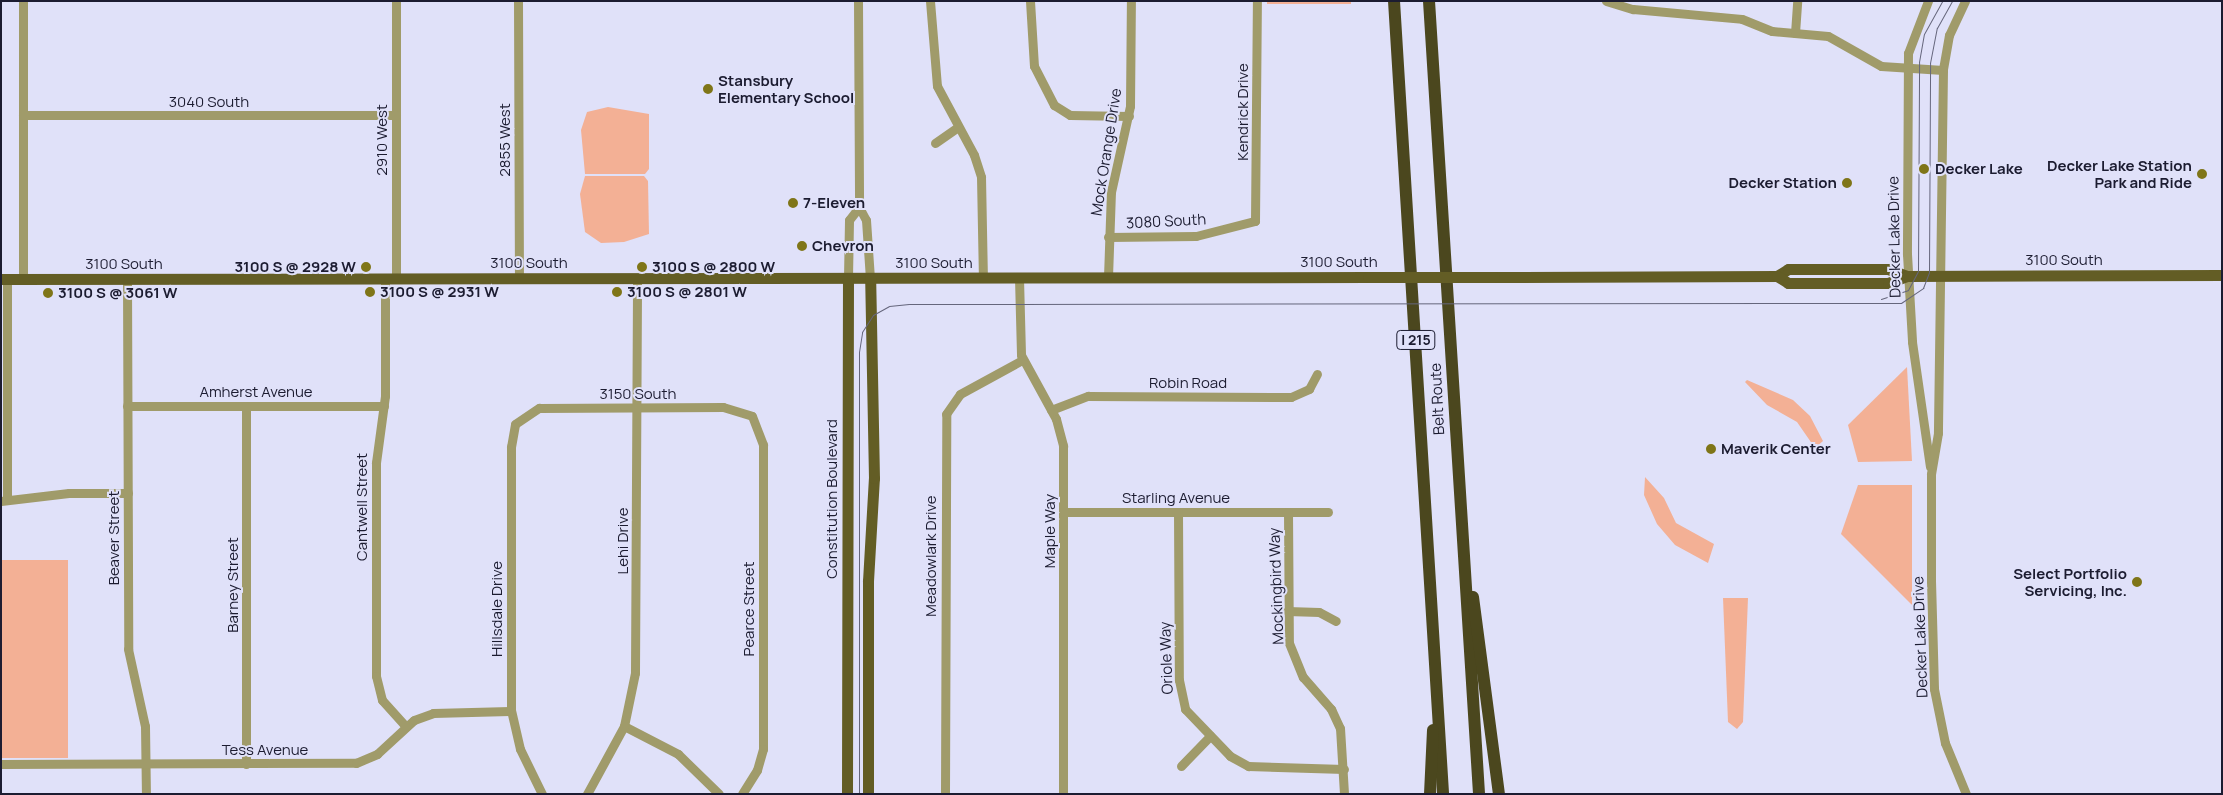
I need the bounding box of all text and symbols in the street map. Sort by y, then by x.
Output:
street label: Kendrick Drive [1234,63,1252,161]
place label: Stansbury Elementary School [718,71,854,106]
marker: Stansbury Elementary School [702,83,714,95]
street label: Mock Orange Drive [1087,87,1125,217]
street label: 3040 South [169,93,249,111]
street label: 2855 West [496,103,514,177]
street label: 2910 West [373,104,391,176]
place label: Decker Lake Station Park and Ride [2047,156,2192,191]
place label: Decker Lake [1935,160,2023,178]
marker: Decker Lake [1917,162,1931,176]
marker: Decker Lake Station Park and Ride [2196,168,2208,180]
place label: Decker Station [1729,174,1837,192]
street label: Decker Lake Drive [1884,176,1904,298]
marker: Decker Station [1841,177,1853,189]
place label: 7-Eleven [803,194,865,212]
marker: 7-Eleven [787,197,799,209]
street label: 3080 South [1125,210,1207,232]
place label: Chevron [812,237,874,255]
marker: Chevron [796,240,808,252]
street label: 3100 South [2025,251,2103,269]
street label: 3100 South [1300,253,1378,271]
street label: 3100 South [490,254,568,272]
street label: 3100 South [895,254,973,272]
street label: 3100 South [85,255,163,273]
place label: 3100 S @ 2928 W [234,258,356,276]
place label: 3100 S @ 2800 W [652,258,775,276]
marker: 3100 S @ 2928 W [360,261,372,273]
marker: 3100 S @ 2800 W [636,261,648,273]
place label: 3100 S @ 2931 W [380,283,499,301]
place label: 3100 S @ 2801 W [627,283,747,301]
place label: 3100 S @ 3061 W [58,284,177,302]
marker: 3100 S @ 2931 W [364,286,376,298]
marker: 3100 S @ 2801 W [611,286,623,298]
marker: 3100 S @ 3061 W [42,287,54,299]
road number: I 215 [1396,328,1436,352]
street label: Belt Route [1426,362,1448,436]
street label: Robin Road [1149,374,1227,392]
street label: Amherst Avenue [199,383,313,401]
street label: 3150 South [600,385,676,403]
street label: Constitution Boulevard [823,419,841,579]
place label: Maverik Center [1721,440,1831,458]
marker: Maverik Center [1705,443,1717,455]
street label: Cantwell Street [353,453,371,561]
street label: Starling Avenue [1122,489,1230,507]
street label: Beaver Street [105,491,123,585]
street label: Maple Way [1041,494,1059,568]
street label: Meadowlark Drive [922,495,940,617]
street label: Lehi Drive [614,508,632,574]
street label: Mockingbird Way [1265,527,1287,645]
street label: Barney Street [224,537,242,633]
street label: Hillsdale Drive [488,561,506,657]
street label: Pearce Street [740,561,758,657]
place label: Select Portfolio Servicing, Inc. [2013,564,2127,599]
street label: Decker Lake Drive [1909,576,1931,698]
marker: Select Portfolio Servicing, Inc. [2131,576,2143,588]
street label: Oriole Way [1156,621,1176,695]
street label: Tess Avenue [222,741,308,759]

